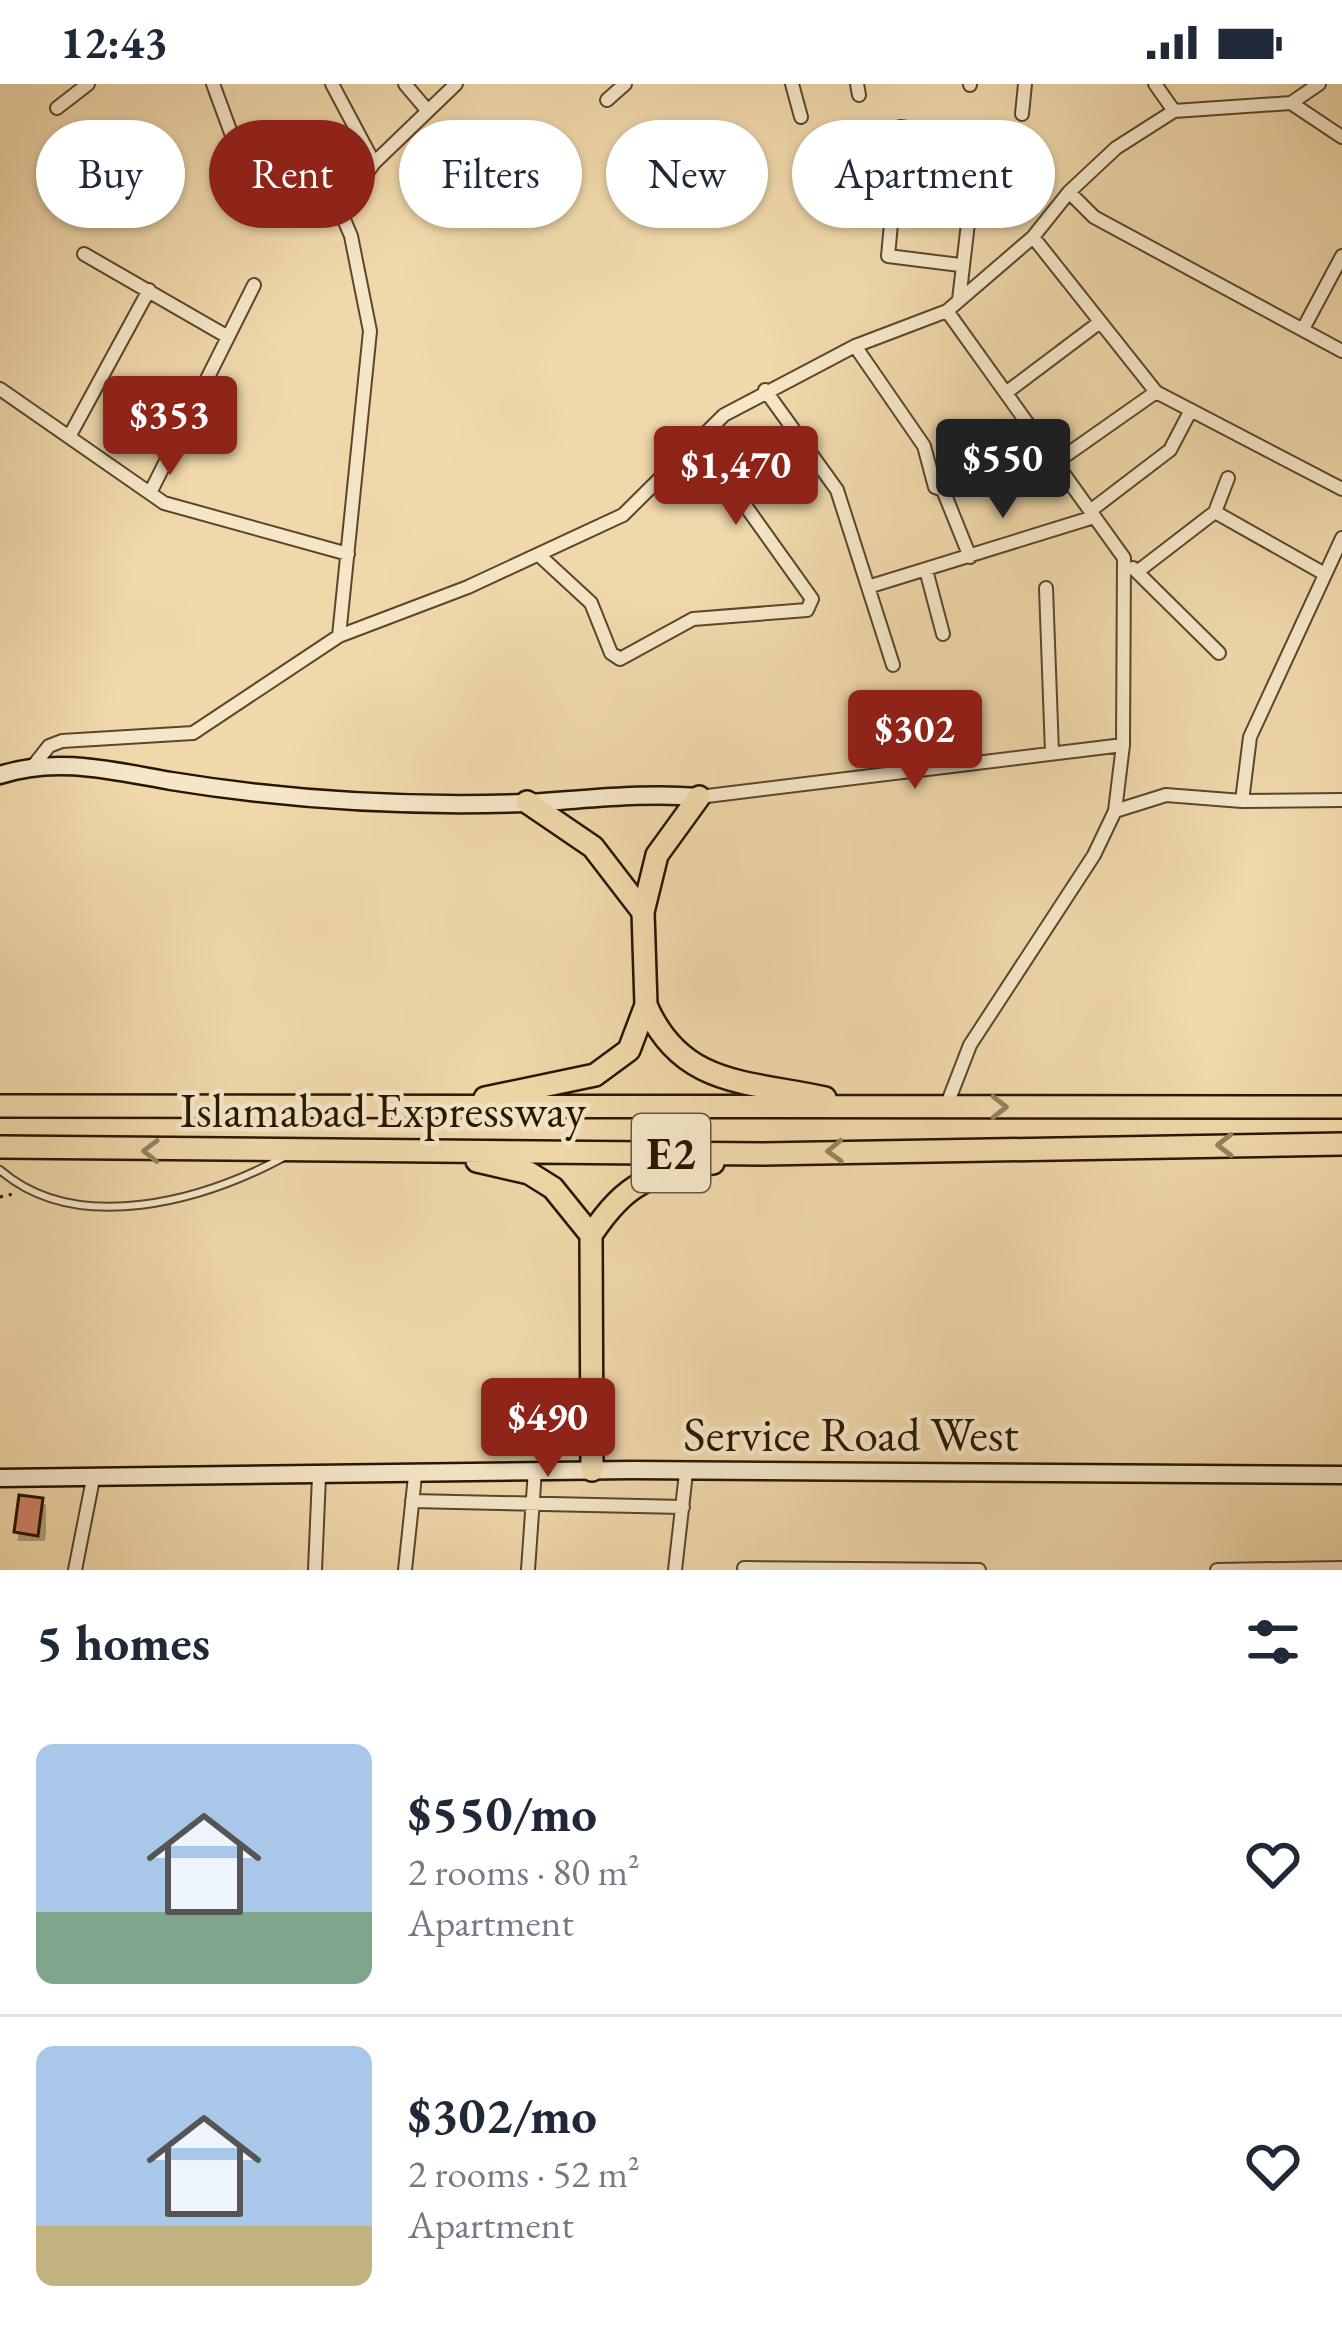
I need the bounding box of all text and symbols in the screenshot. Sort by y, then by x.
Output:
text: 12:43 [60,13,168,71]
chip: Buy [36,120,185,228]
chip: Rent [209,120,375,228]
chip: Filters [399,120,582,228]
chip: New [606,120,768,228]
chip: Apartment [792,120,1055,228]
pin: $353 [99,376,241,478]
text: $353 [130,389,210,440]
pin: $550 [932,419,1074,521]
pin: $1,470 [638,426,834,528]
text: $550 [963,432,1043,483]
text: $1,470 [681,439,791,490]
pin: $302 [844,690,986,792]
text: $302 [875,703,955,754]
street label: Islamabad Expressway [180,1079,587,1141]
one-way arrow [991,1094,1009,1120]
road number: E2 [632,1114,710,1192]
one-way arrow [1215,1132,1233,1158]
one-way arrow [141,1138,160,1164]
one-way arrow [825,1138,844,1164]
pin: $490 [477,1378,619,1480]
text: $490 [508,1391,588,1442]
street label: Service Road West [683,1403,1019,1465]
text: 5 homes [36,1609,210,1675]
icon: filters [1240,1609,1306,1675]
text: $550/mo [408,1780,597,1846]
icon: home [132,1792,276,1936]
icon: heart [1240,1831,1306,1897]
text: 2 rooms · 80 m² [408,1846,640,1897]
text: Apartment [408,1897,574,1948]
text: $302/mo [408,2082,597,2148]
icon: home [132,2094,276,2238]
icon: heart [1240,2133,1306,2199]
text: 2 rooms · 52 m² [408,2148,640,2199]
text: Apartment [408,2199,574,2250]

